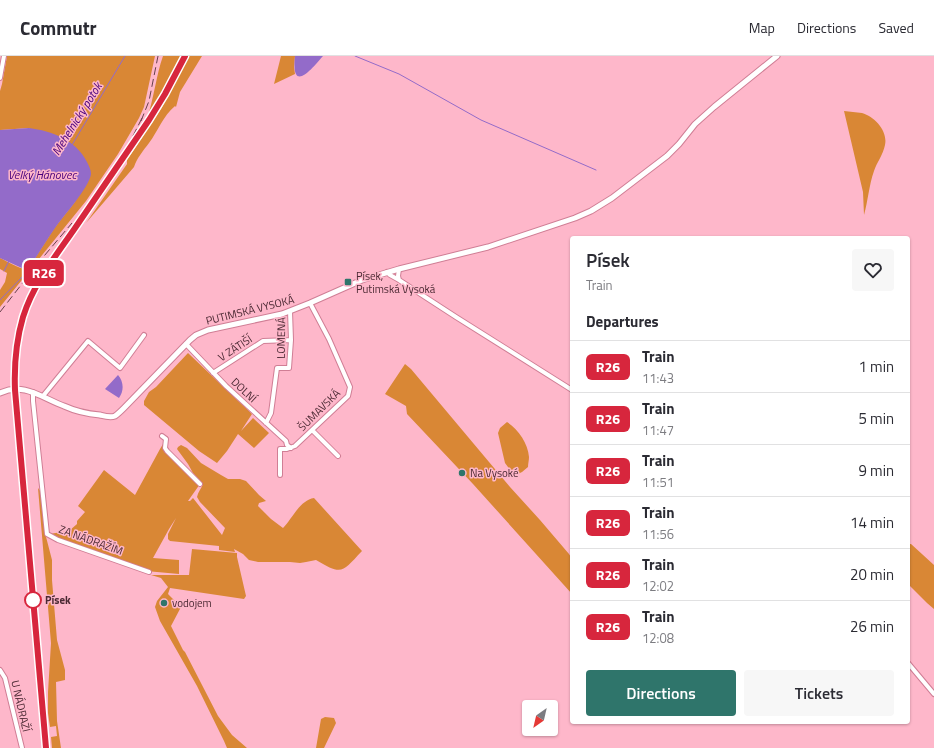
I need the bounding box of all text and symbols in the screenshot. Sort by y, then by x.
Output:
text: Commutr [20,13,97,42]
text: Map [749,17,775,38]
text: Directions [797,17,856,38]
text: Saved [878,17,914,38]
water label: Mehelnický potok [47,77,107,159]
water label: Velký Hánovec [8,165,77,184]
text: Písek [586,245,630,274]
button: heart [852,249,894,291]
line badge: R26 [21,260,67,286]
text: R26 [32,262,56,283]
place label: Písek, Putimská Vysoká [356,268,436,297]
text: Train [586,275,613,295]
marker: Písek, Putimská Vysoká [343,277,353,287]
street label: PUTIMSKÁ VYSOKÁ [204,291,296,329]
text: Departures [586,310,659,333]
street label: LOMENÁ [273,317,289,359]
street label: V ZÁTIŠÍ [215,331,256,365]
text: Train [642,345,675,368]
text: 1 min [858,355,894,378]
text: R26 [596,356,620,377]
text: 11:43 [642,368,674,388]
street label: DOLNÍ [228,374,261,406]
street label: ŠUMAVSKÁ [294,385,344,435]
text: Train [642,397,675,420]
text: 5 min [858,407,894,430]
text: R26 [596,408,620,429]
text: 11:47 [642,420,674,440]
text: Train [642,449,675,472]
text: 9 min [858,459,894,482]
text: R26 [596,460,620,481]
place label: Na Vysoké [470,465,519,481]
marker: Na Vysoké [457,468,467,478]
text: 11:51 [642,472,674,492]
text: Train [642,501,675,524]
text: 14 min [850,511,894,534]
text: R26 [596,512,620,533]
street label: ZA NÁDRAŽÍM [57,521,125,559]
text: 11:56 [642,524,674,544]
text: Train [642,553,675,576]
text: 20 min [850,563,894,586]
text: R26 [596,564,620,585]
text: 12:02 [642,576,674,596]
marker: Písek [24,591,42,609]
place label: Písek [45,592,71,608]
place label: vodojem [172,595,212,611]
marker: vodojem [159,598,169,608]
text: Train [642,605,675,628]
text: 26 min [850,615,894,638]
text: R26 [596,616,620,637]
text: 12:08 [642,628,674,648]
button: Directions [586,670,736,716]
button: Tickets [744,670,894,716]
street label: U NÁDRAŽÍ [7,679,35,734]
north arrow [522,700,558,736]
map controls [522,700,558,736]

